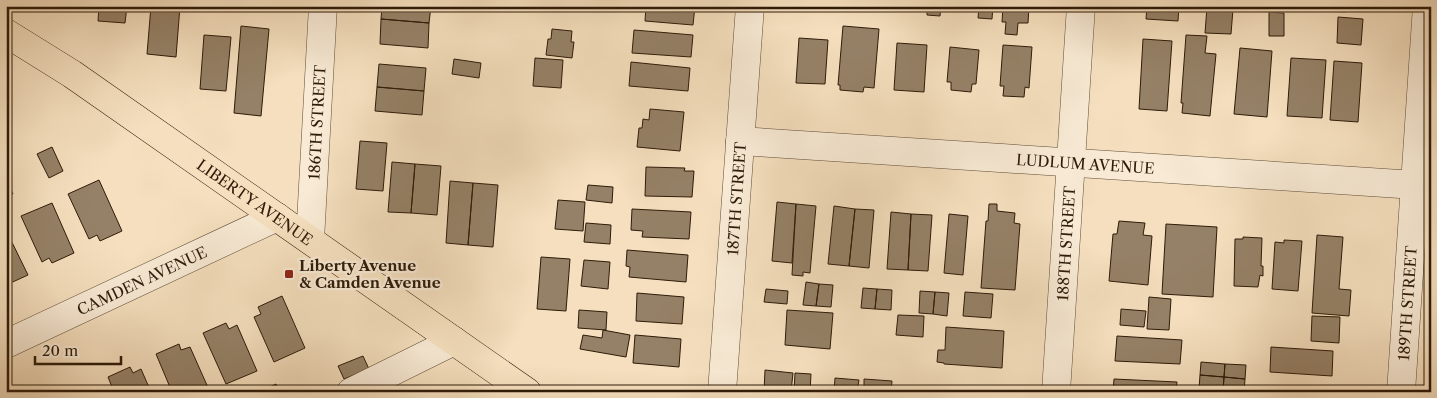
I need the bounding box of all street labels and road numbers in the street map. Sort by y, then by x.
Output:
street label: 186TH STREET [304,64,329,180]
street label: 187TH STREET [722,140,750,256]
street label: LUDLUM AVENUE [1016,150,1155,177]
street label: LIBERTY AVENUE [193,155,317,249]
street label: 188TH STREET [1052,184,1079,301]
street label: CAMDEN AVENUE [74,242,210,319]
street label: 189TH STREET [1394,244,1420,361]

